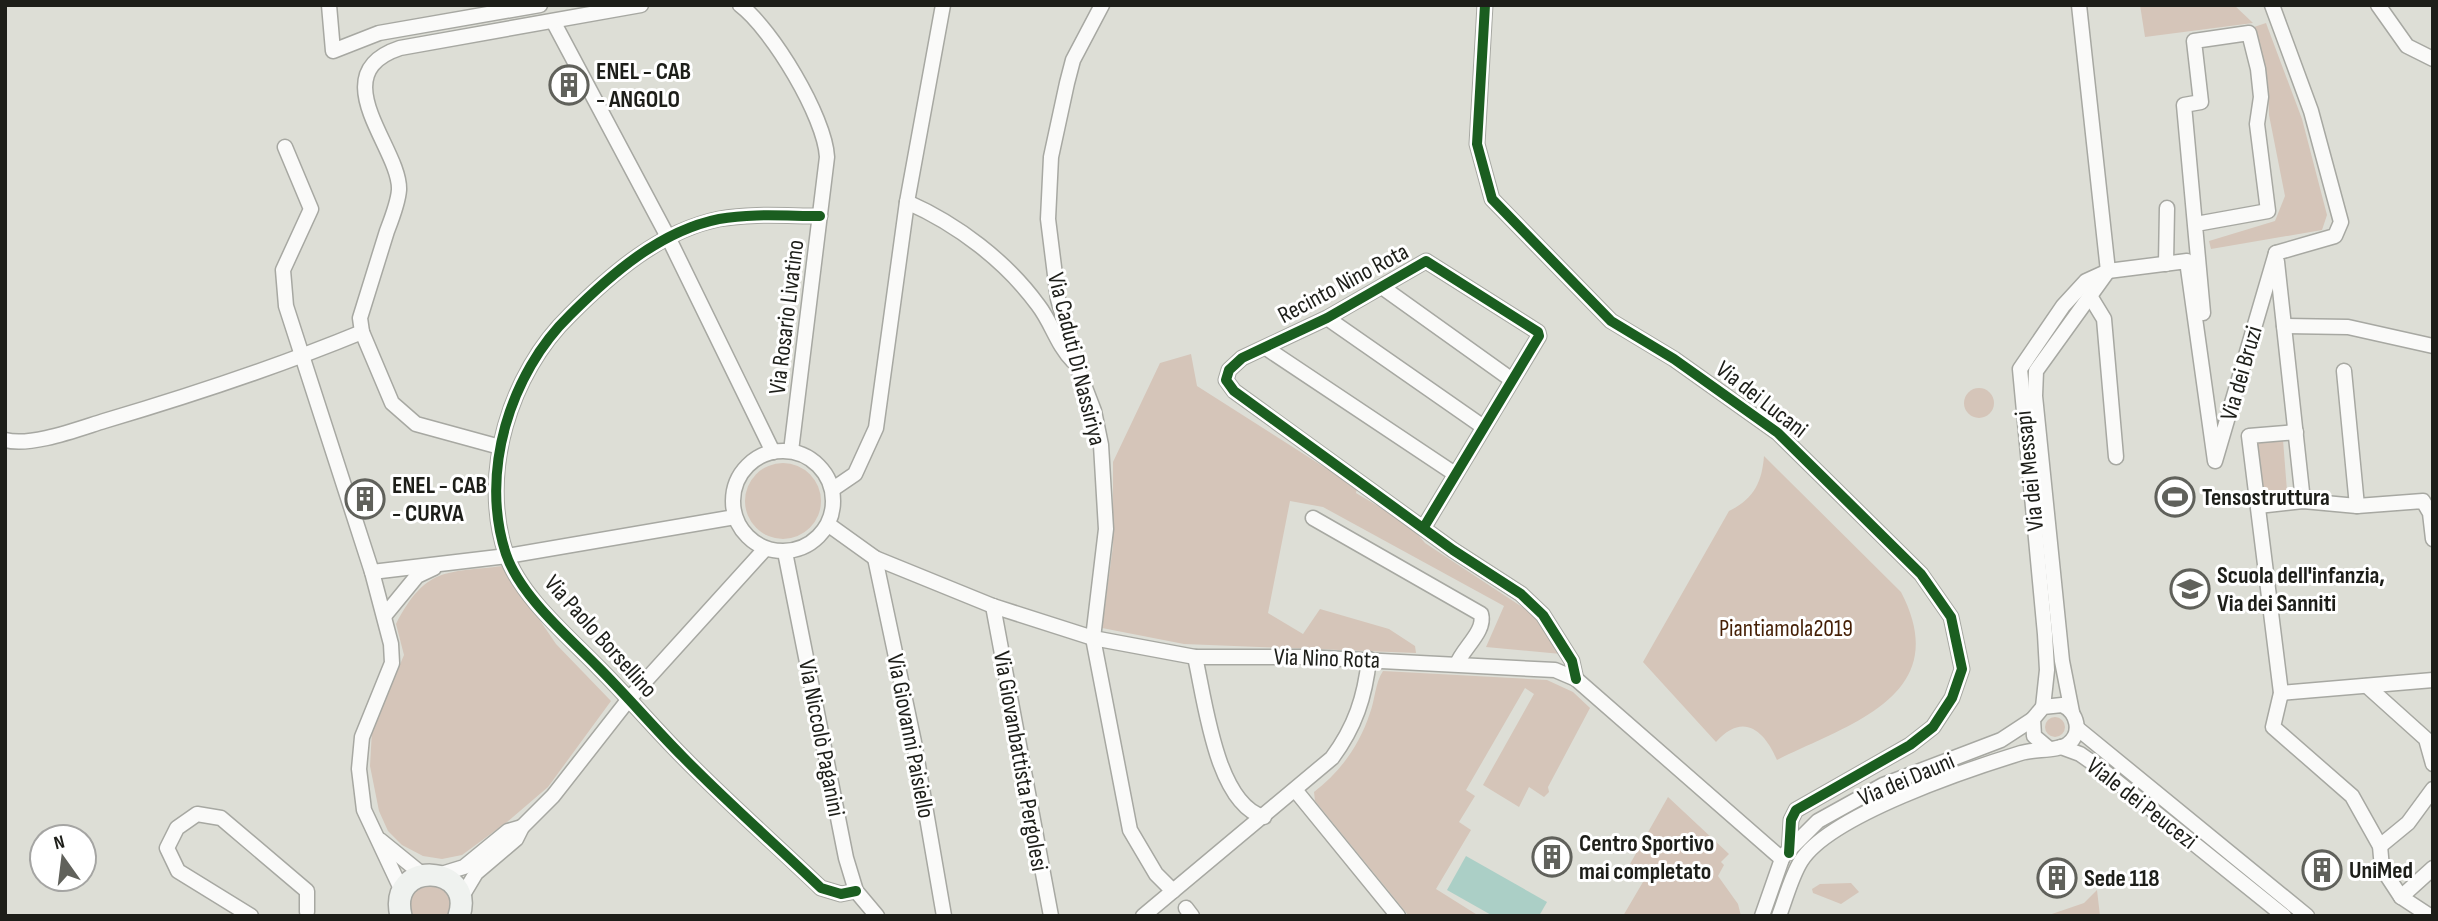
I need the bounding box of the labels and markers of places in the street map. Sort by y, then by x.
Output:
place label: ENEL - CAB - ANGOLO [596,57,691,114]
building icon: ENEL - CAB - ANGOLO [548,64,590,106]
place label: ENEL - CAB - CURVA [392,471,487,528]
sports icon: Tensostruttura [2154,476,2196,518]
building icon: ENEL - CAB - CURVA [344,478,386,520]
place label: Tensostruttura [2202,483,2330,512]
place label: Scuola dell'infanzia, Via dei Sanniti [2217,561,2385,618]
school or university icon: Scuola dell'infanzia, Via dei Sanniti [2169,568,2211,610]
place label: Centro Sportivo mai completato [1579,829,1714,886]
building icon: Centro Sportivo mai completato [1531,836,1573,878]
building icon: UniMed [2301,849,2343,891]
place label: UniMed [2349,856,2413,885]
building icon: Sede 118 [2036,857,2078,899]
place label: Sede 118 [2084,864,2160,893]

